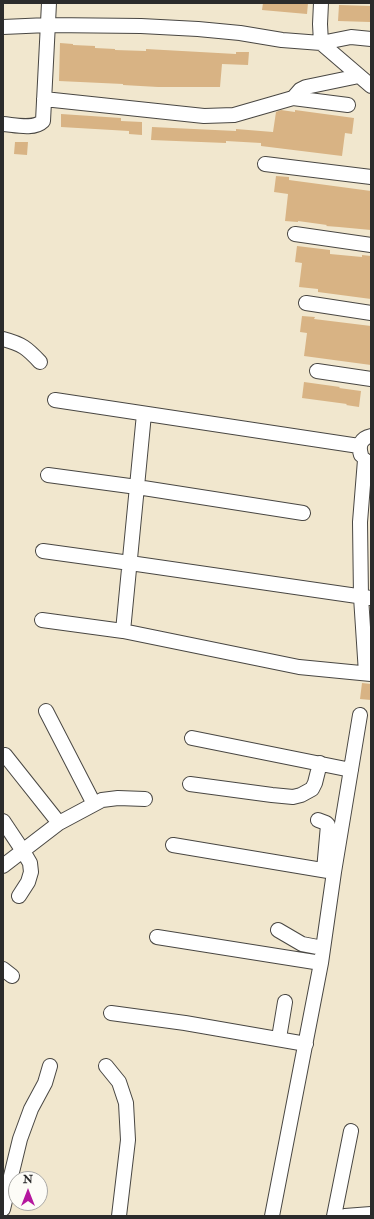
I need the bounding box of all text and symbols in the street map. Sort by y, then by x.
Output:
north arrow [8,1171,48,1211]
text: N [23,1173,33,1186]

